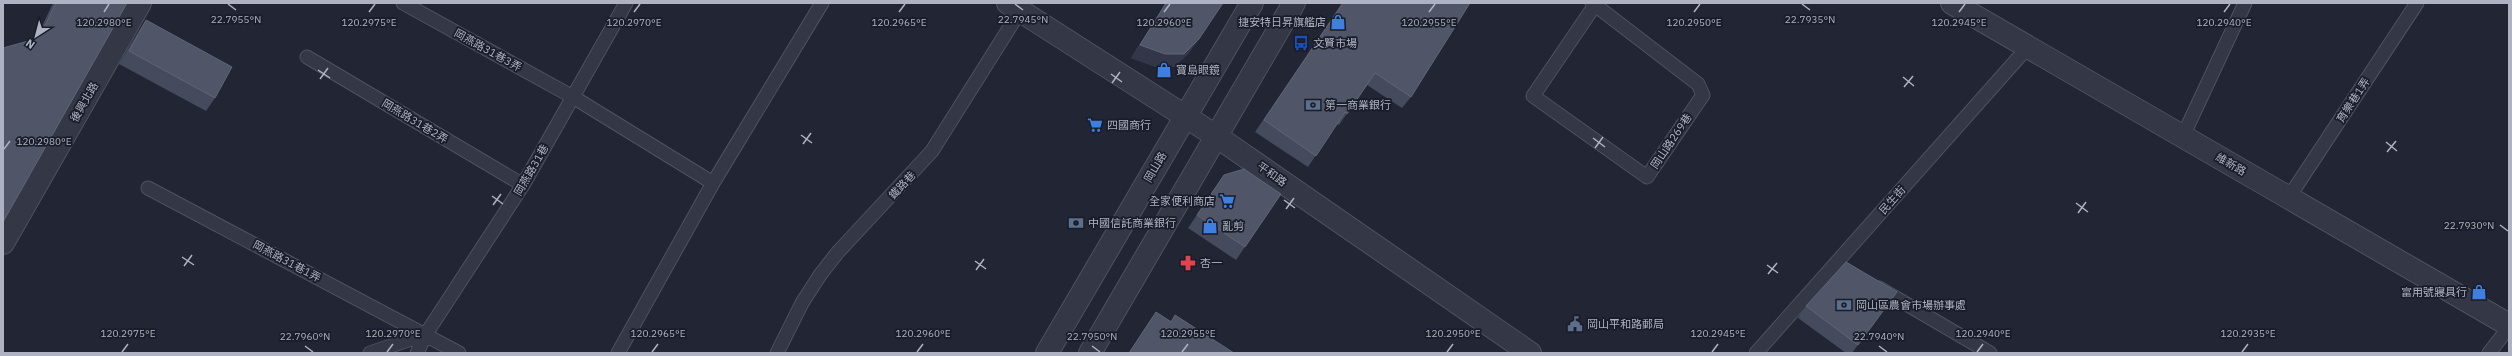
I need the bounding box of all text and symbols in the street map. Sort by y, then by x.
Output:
text: 22.7955°N [211,13,261,26]
text: 22.7945°N [998,13,1048,26]
shop icon: 捷安特日昇旗艦店 [1329,13,1347,31]
text: 22.7935°N [1785,13,1835,26]
place label: 捷安特日昇旗艦店 [1238,15,1326,29]
north arrow [16,16,56,56]
text: 120.2980°E [76,16,132,29]
text: 120.2975°E [341,16,397,29]
text: 120.2970°E [606,16,662,29]
text: 120.2965°E [871,16,927,29]
text: 120.2960°E [1136,16,1192,29]
text: 120.2955°E [1401,16,1457,29]
text: 120.2950°E [1666,16,1722,29]
text: 120.2945°E [1931,16,1987,29]
text: 120.2940°E [2196,16,2252,29]
street label: 岡燕路31巷3弄 [452,26,524,74]
bus stop icon: 文賢市場 [1292,34,1310,52]
text: N [23,36,37,52]
place label: 文賢市場 [1313,36,1357,50]
shop icon: 寶島眼鏡 [1155,61,1173,79]
place label: 寶島眼鏡 [1176,63,1220,77]
street label: 育樂巷1弄 [2333,75,2373,125]
street label: 後興北路 [67,79,101,125]
street label: 岡燕路31巷2弄 [379,96,451,146]
bank icon: 第一商業銀行 [1304,96,1322,114]
place label: 第一商業銀行 [1325,98,1391,112]
street label: 岡山路269巷 [1647,111,1695,171]
supermarket icon: 四國商行 [1086,116,1104,134]
place label: 四國商行 [1107,118,1151,132]
text: 120.2980°E [16,135,72,148]
street label: 岡燕路31巷 [511,142,551,198]
street label: 岡山路 [1141,149,1169,185]
street label: 維新路 [2213,150,2249,178]
street label: 平和路 [1254,159,1290,189]
street label: 鐵路巷 [886,168,918,202]
street label: 民生街 [1876,183,1908,217]
supermarket icon: 全家便利商店 [1218,192,1236,210]
place label: 全家便利商店 [1149,194,1215,208]
bank icon: 中國信託商業銀行 [1067,214,1085,232]
place label: 中國信託商業銀行 [1088,216,1176,230]
shop icon: 亂剪 [1201,217,1219,235]
place label: 亂剪 [1222,219,1244,233]
text: 22.7930°N [2444,219,2494,232]
street label: 岡燕路31巷1弄 [251,237,323,285]
pharmacy icon: 杏一 [1179,254,1197,272]
place label: 杏一 [1200,256,1222,270]
shop icon: 富用號寢具行 [2470,283,2488,301]
place label: 富用號寢具行 [2401,285,2467,299]
bank icon: 岡山區農會市場辦事處 [1835,296,1853,314]
place label: 岡山區農會市場辦事處 [1856,298,1966,312]
public building icon: 岡山平和路郵局 [1566,315,1584,333]
place label: 岡山平和路郵局 [1587,317,1664,331]
text: 120.2975°E [100,327,156,340]
text: 120.2970°E [365,327,421,340]
text: 120.2965°E [630,327,686,340]
text: 120.2960°E [895,327,951,340]
text: 120.2955°E [1160,327,1216,340]
text: 120.2950°E [1425,327,1481,340]
text: 120.2945°E [1690,327,1746,340]
text: 120.2940°E [1955,327,2011,340]
text: 120.2935°E [2220,327,2276,340]
text: 22.7960°N [280,330,330,343]
text: 22.7950°N [1067,330,1117,343]
text: 22.7940°N [1854,330,1904,343]

